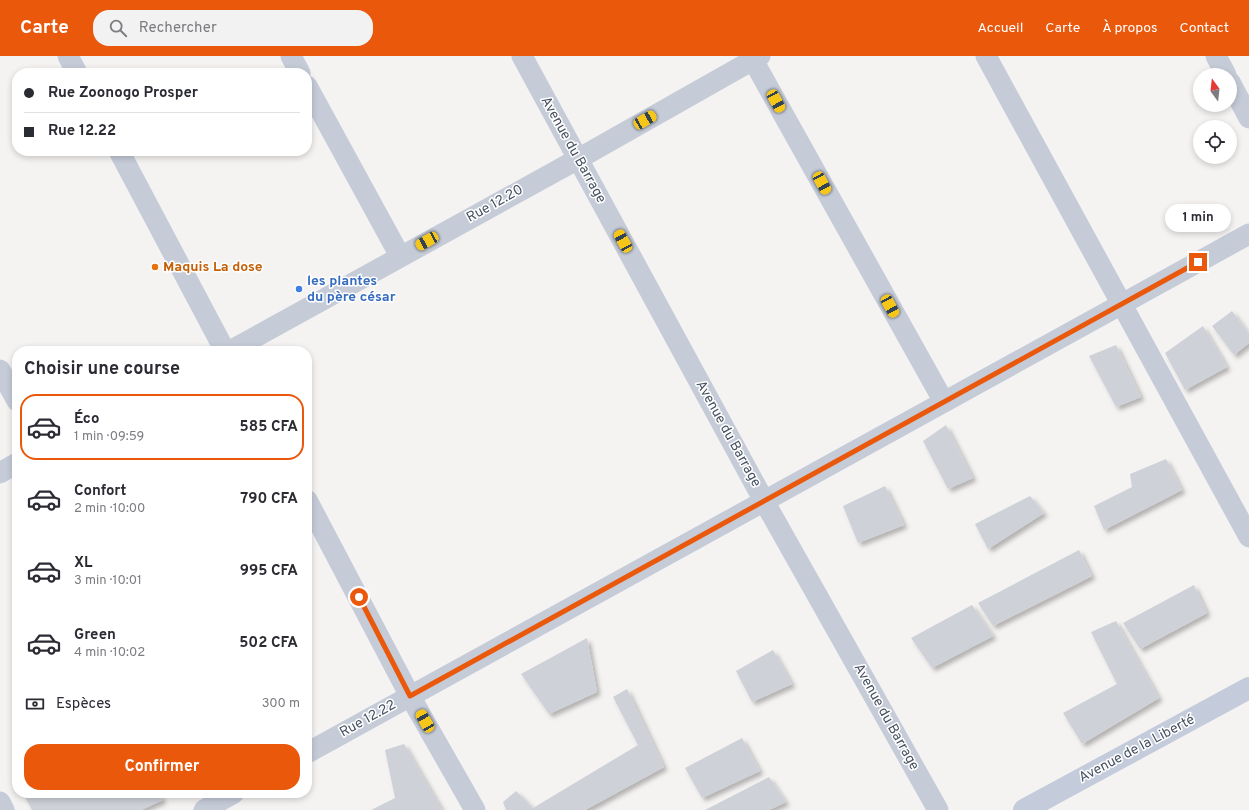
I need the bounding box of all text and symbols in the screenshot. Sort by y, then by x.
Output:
search box [93,10,373,46]
text: Carte [20,16,69,40]
icon: search [107,17,129,39]
text: Rechercher [139,19,217,38]
text: Accueil [977,20,1023,37]
text: Carte [1045,20,1080,37]
text: À propos [1102,20,1158,37]
text: Contact [1180,20,1229,37]
north arrow [1193,68,1237,112]
map controls [1193,68,1237,164]
text: Rue Zoonogo Prosper [48,84,198,103]
car [765,88,787,114]
street label: Avenue du Barrage [537,94,609,206]
car [632,109,658,131]
button: locate [1193,120,1237,164]
text: Rue 12.22 [48,122,116,141]
car [811,170,833,196]
street label: Rue 12.20 [464,181,526,227]
callout: 1 min [1165,204,1231,232]
text: 1 min [1182,210,1214,226]
car [612,228,634,254]
car [414,230,440,252]
route end [1189,253,1207,271]
place label: Maquis La dose [163,259,263,276]
marker: Maquis La dose [150,262,160,272]
place label: les plantes du père césar [307,273,396,306]
marker: les plantes du père césar [294,284,304,294]
car [879,293,901,319]
text: Choisir une course [24,358,180,381]
street label: Avenue du Barrage [692,378,764,490]
icon: car [26,409,62,445]
text: Éco [74,410,99,429]
text: 585 CFA [240,418,298,437]
text: 1 min · 09:59 [74,429,144,445]
icon: car [26,481,62,517]
text: Confort [74,482,126,501]
text: 790 CFA [240,490,298,509]
text: 2 min · 10:00 [74,501,145,517]
icon: car [26,553,62,589]
text: XL [74,554,92,573]
text: 995 CFA [240,562,298,581]
text: 3 min · 10:01 [74,573,142,589]
route start [350,588,368,606]
icon: car [26,625,62,661]
text: Green [74,626,116,645]
text: 502 CFA [239,634,298,653]
text: 4 min · 10:02 [74,645,145,661]
street label: Avenue du Barrage [850,661,922,773]
icon: cash [24,693,46,715]
text: Espèces [56,695,111,714]
text: 300 m [262,696,300,712]
street label: Rue 12.22 [337,697,399,741]
car [414,708,436,734]
street label: Avenue de la Liberté [1076,711,1198,787]
button: Confirmer [24,744,300,790]

